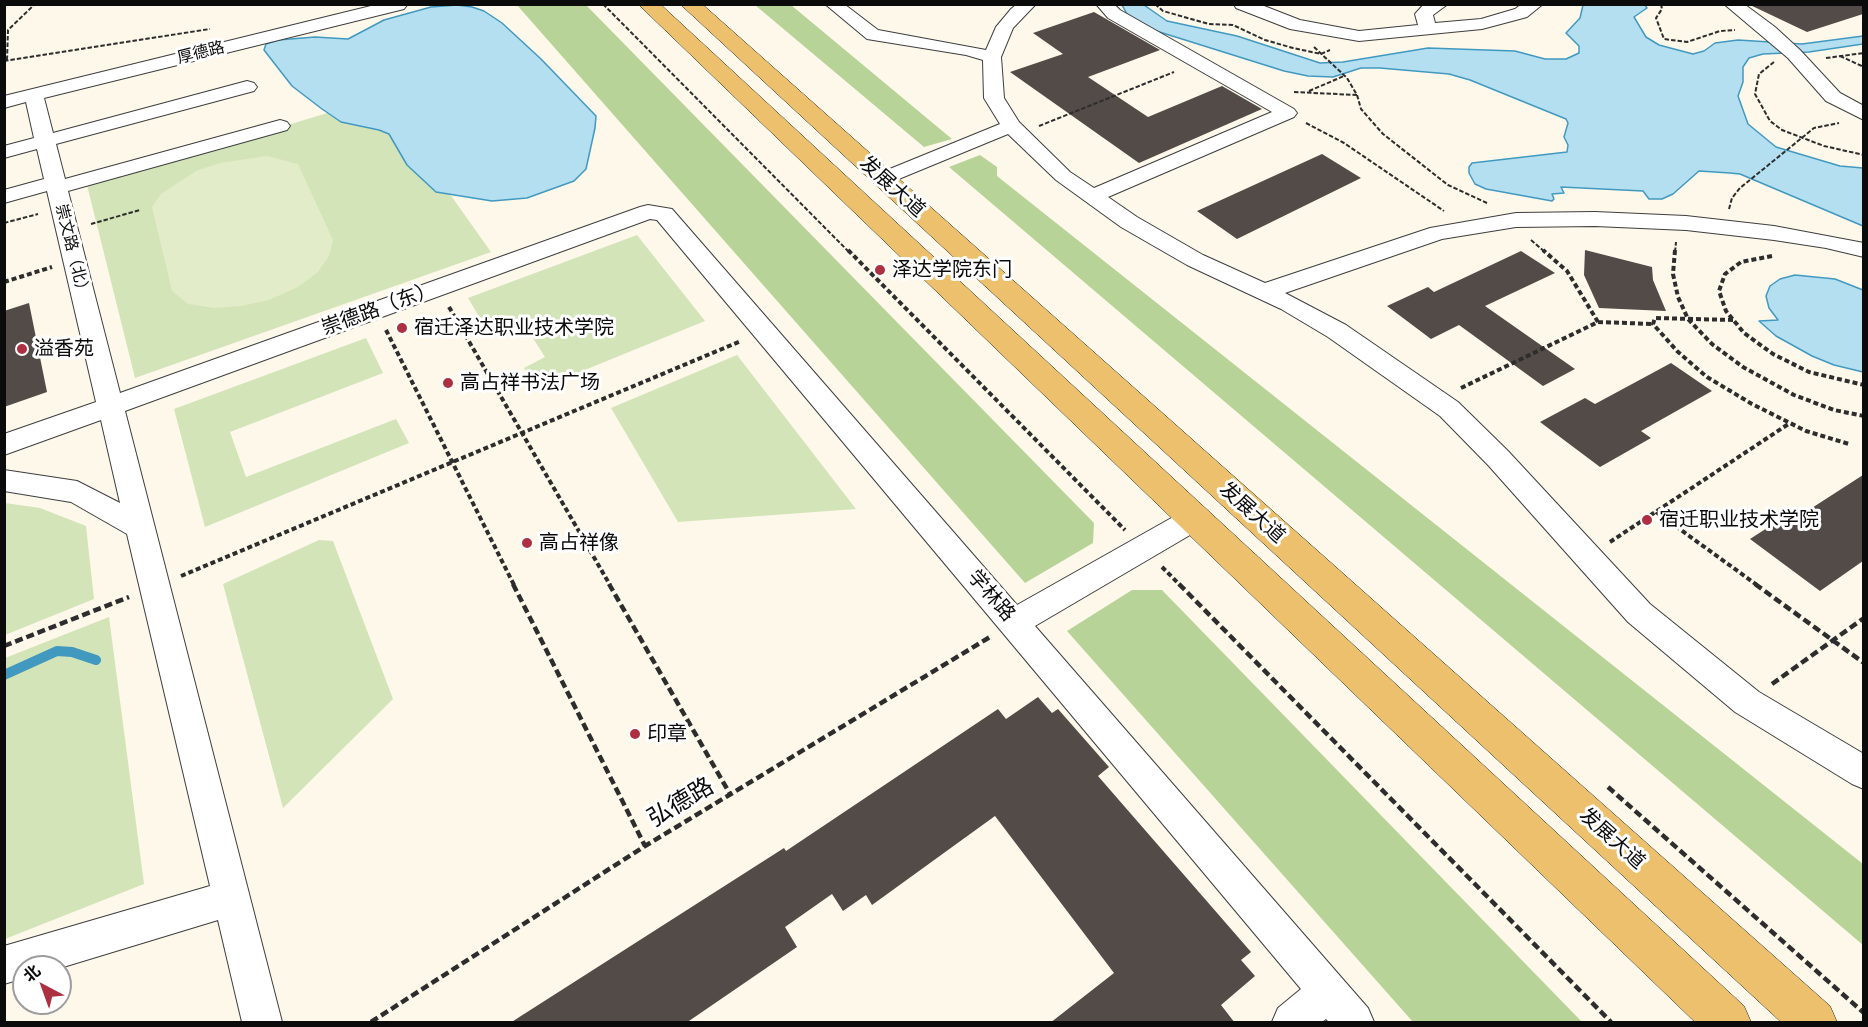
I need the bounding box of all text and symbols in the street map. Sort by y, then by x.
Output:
street label: 厚德路 [175,38,227,68]
street label: 发展大道 [854,151,930,223]
street label: 崇文路（北） [51,202,93,300]
place label: 泽达学院东门 [892,258,1012,282]
marker: 泽达学院东门 [873,263,887,277]
street label: 崇德路（东） [319,277,439,341]
place label: 宿迁泽达职业技术学院 [414,316,614,340]
marker: 宿迁泽达职业技术学院 [395,321,409,335]
place label: 溢香苑 [34,337,94,361]
marker: 溢香苑 [15,342,29,356]
place label: 高占祥书法广场 [460,371,600,395]
marker: 高占祥书法广场 [441,376,455,390]
street label: 发展大道 [1214,477,1290,549]
place label: 宿迁职业技术学院 [1659,508,1819,532]
marker: 宿迁职业技术学院 [1640,513,1654,527]
place label: 高占祥像 [539,531,619,555]
marker: 高占祥像 [520,536,534,550]
street label: 学林路 [962,565,1020,627]
place label: 印章 [647,722,687,746]
marker: 印章 [628,727,642,741]
street label: 弘德路 [643,772,719,834]
street label: 发展大道 [1574,803,1650,875]
north arrow [12,955,72,1015]
text: 北 [19,960,44,986]

